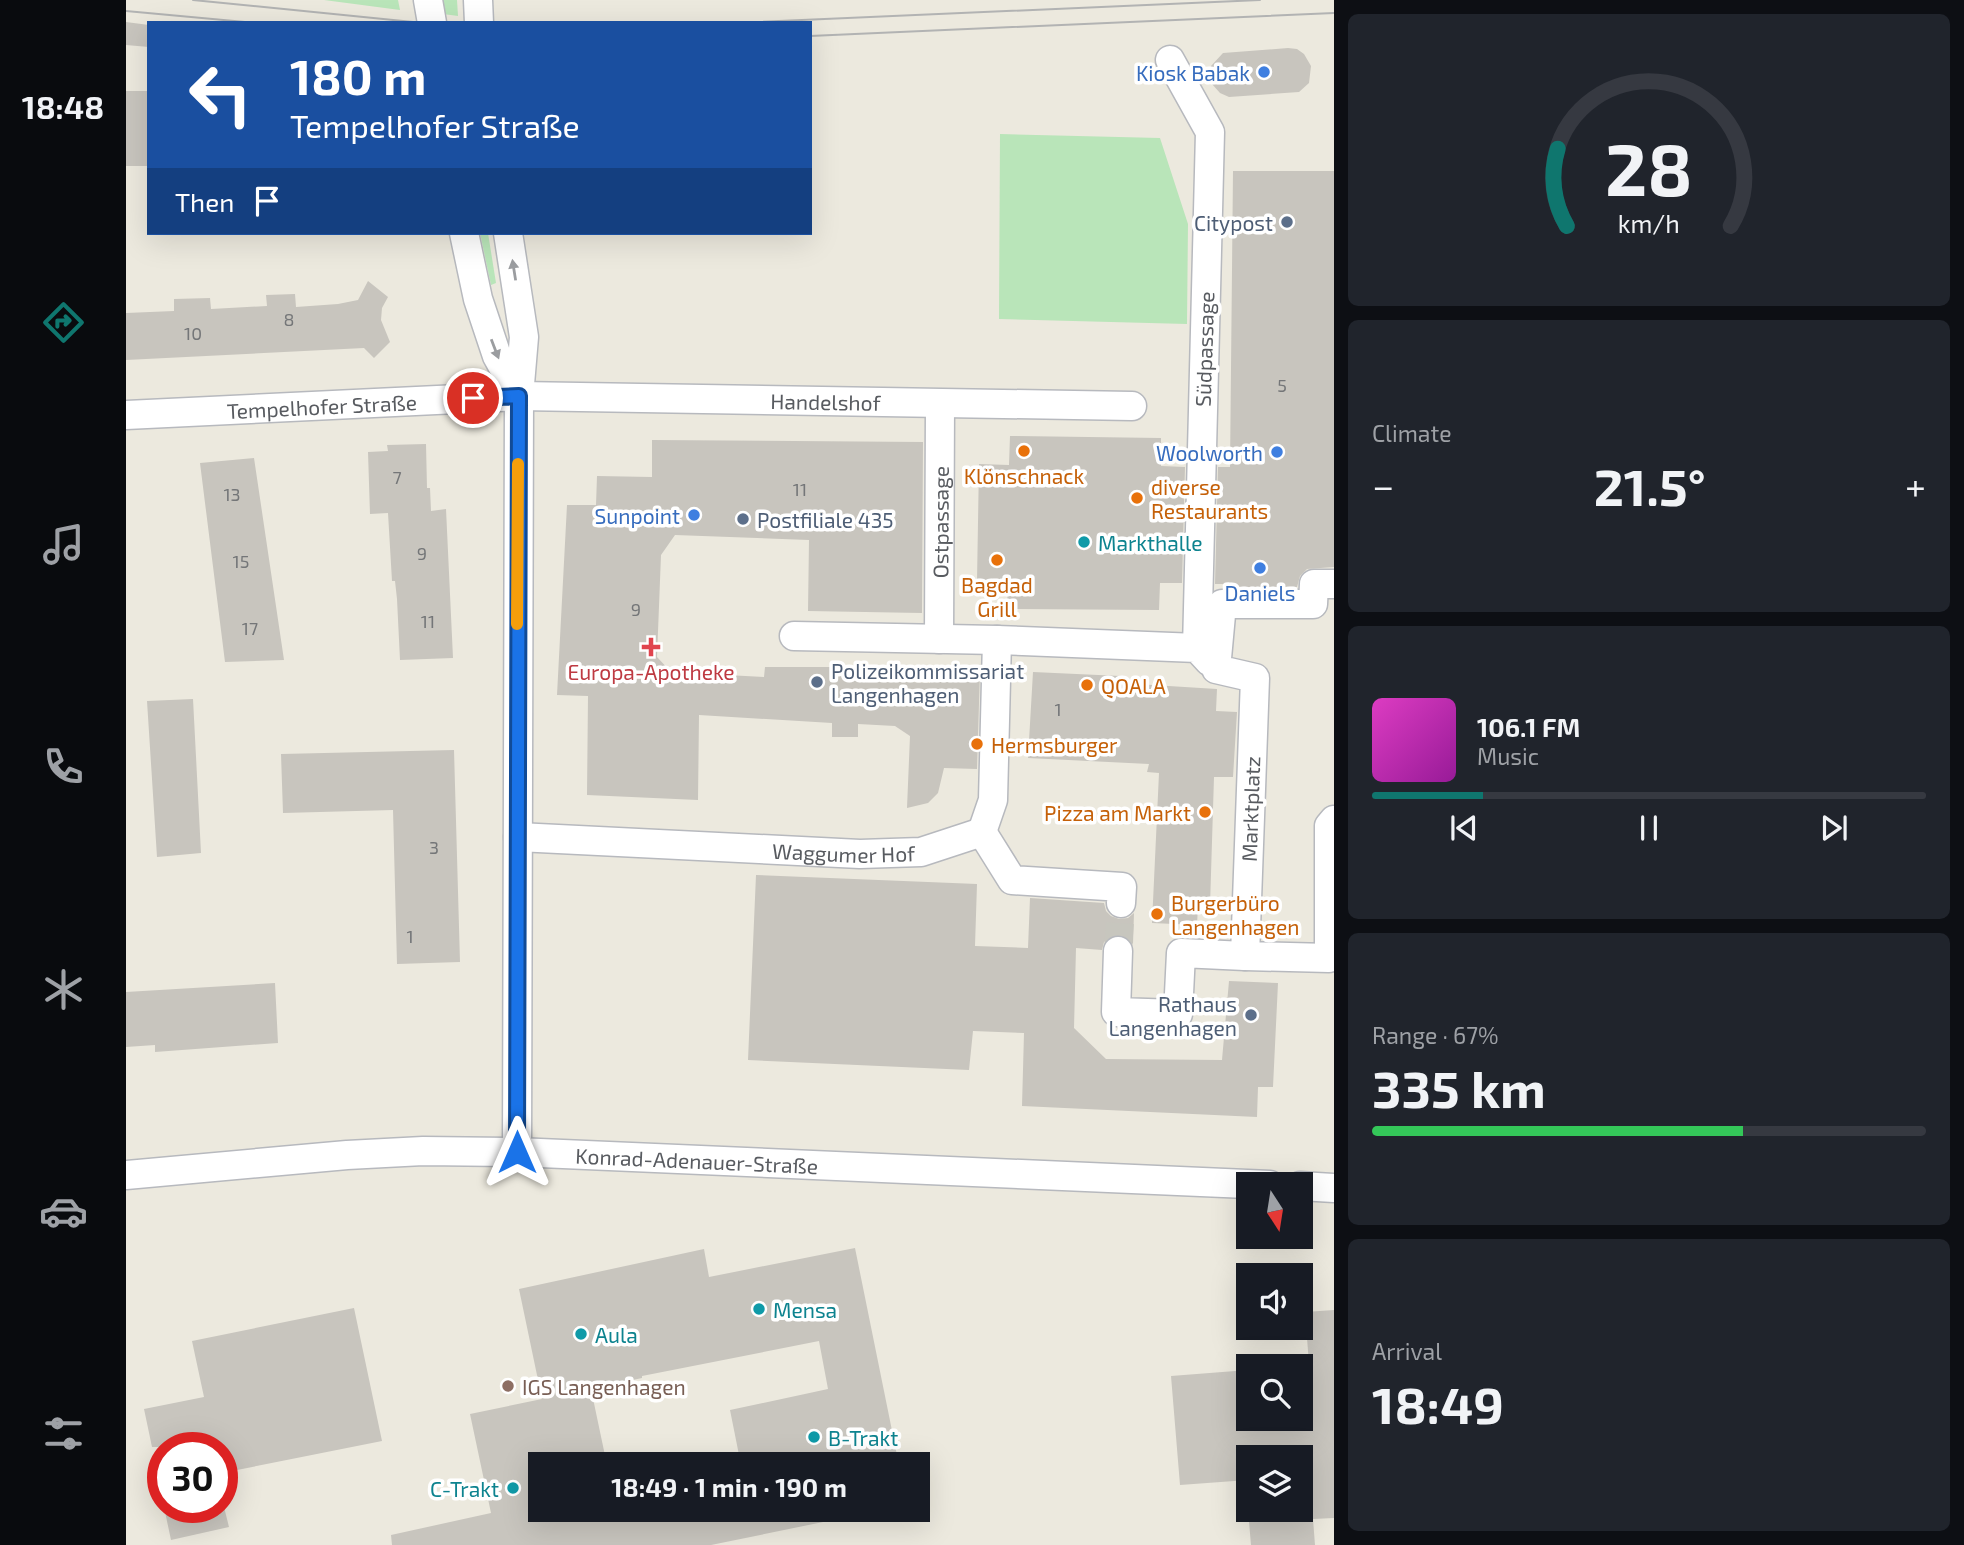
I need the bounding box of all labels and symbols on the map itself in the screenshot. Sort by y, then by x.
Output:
place label: Kiosk Babak [1136,60,1250,85]
marker: Kiosk Babak [1256,64,1272,80]
place label: Citypost [1194,210,1273,235]
marker: Citypost [1279,214,1295,230]
one-way arrow [508,259,519,281]
street label: Südpassage [1189,291,1219,407]
house number: 8 [284,308,294,330]
house number: 10 [184,322,202,344]
one-way arrow [490,338,501,359]
pin [443,368,503,428]
house number: 5 [1277,374,1287,396]
street label: Tempelhofer Straße [226,388,417,423]
street label: Handelshof [770,388,882,414]
place label: Woolworth [1156,440,1263,465]
marker: Klönschnack [1016,443,1032,459]
marker: Woolworth [1269,444,1285,460]
place label: Klönschnack [964,463,1085,488]
house number: 7 [392,466,402,488]
street label: Ostpassage [927,466,952,578]
place label: diverse Restaurants [1151,474,1268,523]
house number: 11 [793,478,807,500]
house number: 13 [223,483,241,505]
marker: diverse Restaurants [1129,490,1145,506]
place label: Sunpoint [595,503,680,528]
marker: Sunpoint [686,507,702,523]
place label: Postfiliale 435 [757,507,894,532]
marker: Postfiliale 435 [735,511,751,527]
place label: Markthalle [1098,530,1203,555]
marker: Markthalle [1076,534,1092,550]
house number: 9 [417,542,427,564]
house number: 15 [233,550,249,572]
marker: Bagdad Grill [989,552,1005,568]
marker: Daniels [1252,560,1268,576]
place label: Bagdad Grill [961,572,1033,621]
place label: Daniels [1224,580,1296,605]
house number: 9 [631,598,641,620]
house number: 11 [421,610,435,632]
house number: 17 [242,617,258,639]
marker: Europa-Apotheke [643,639,659,655]
place label: Polizeikommissariat Langenhagen [831,658,1024,707]
place label: Europa-Apotheke [567,659,735,684]
place label: QOALA [1101,673,1166,699]
marker: Polizeikommissariat Langenhagen [809,674,825,690]
marker: QOALA [1079,677,1095,693]
house number: 1 [1054,698,1062,720]
place label: Hermsburger [991,732,1118,757]
marker: Hermsburger [969,736,985,752]
street label: Marktplatz [1236,756,1264,862]
place label: Pizza am Markt [1044,800,1191,825]
marker: Pizza am Markt [1197,804,1213,820]
house number: 3 [429,836,439,858]
street label: Waggumer Hof [772,837,916,867]
place label: Burgerbüro Langenhagen [1171,890,1299,939]
marker: Burgerbüro Langenhagen [1149,906,1165,922]
house number: 1 [406,925,414,947]
place label: Rathaus Langenhagen [1109,991,1237,1040]
marker: Rathaus Langenhagen [1243,1007,1259,1023]
position arrow [480,1115,554,1189]
street label: Konrad-Adenauer-Straße [575,1142,819,1178]
north arrow [1236,1172,1312,1250]
place label: Mensa [773,1297,837,1322]
marker: Mensa [751,1301,767,1317]
place label: Aula [595,1322,638,1347]
marker: Aula [573,1326,589,1342]
place label: IGS Langenhagen [522,1374,686,1399]
marker: IGS Langenhagen [500,1378,516,1394]
place label: B-Trakt [828,1425,898,1450]
marker: B-Trakt [806,1429,822,1445]
speed limit sign: 30 [147,1432,238,1523]
place label: C-Trakt [430,1476,499,1501]
marker: C-Trakt [505,1480,521,1496]

